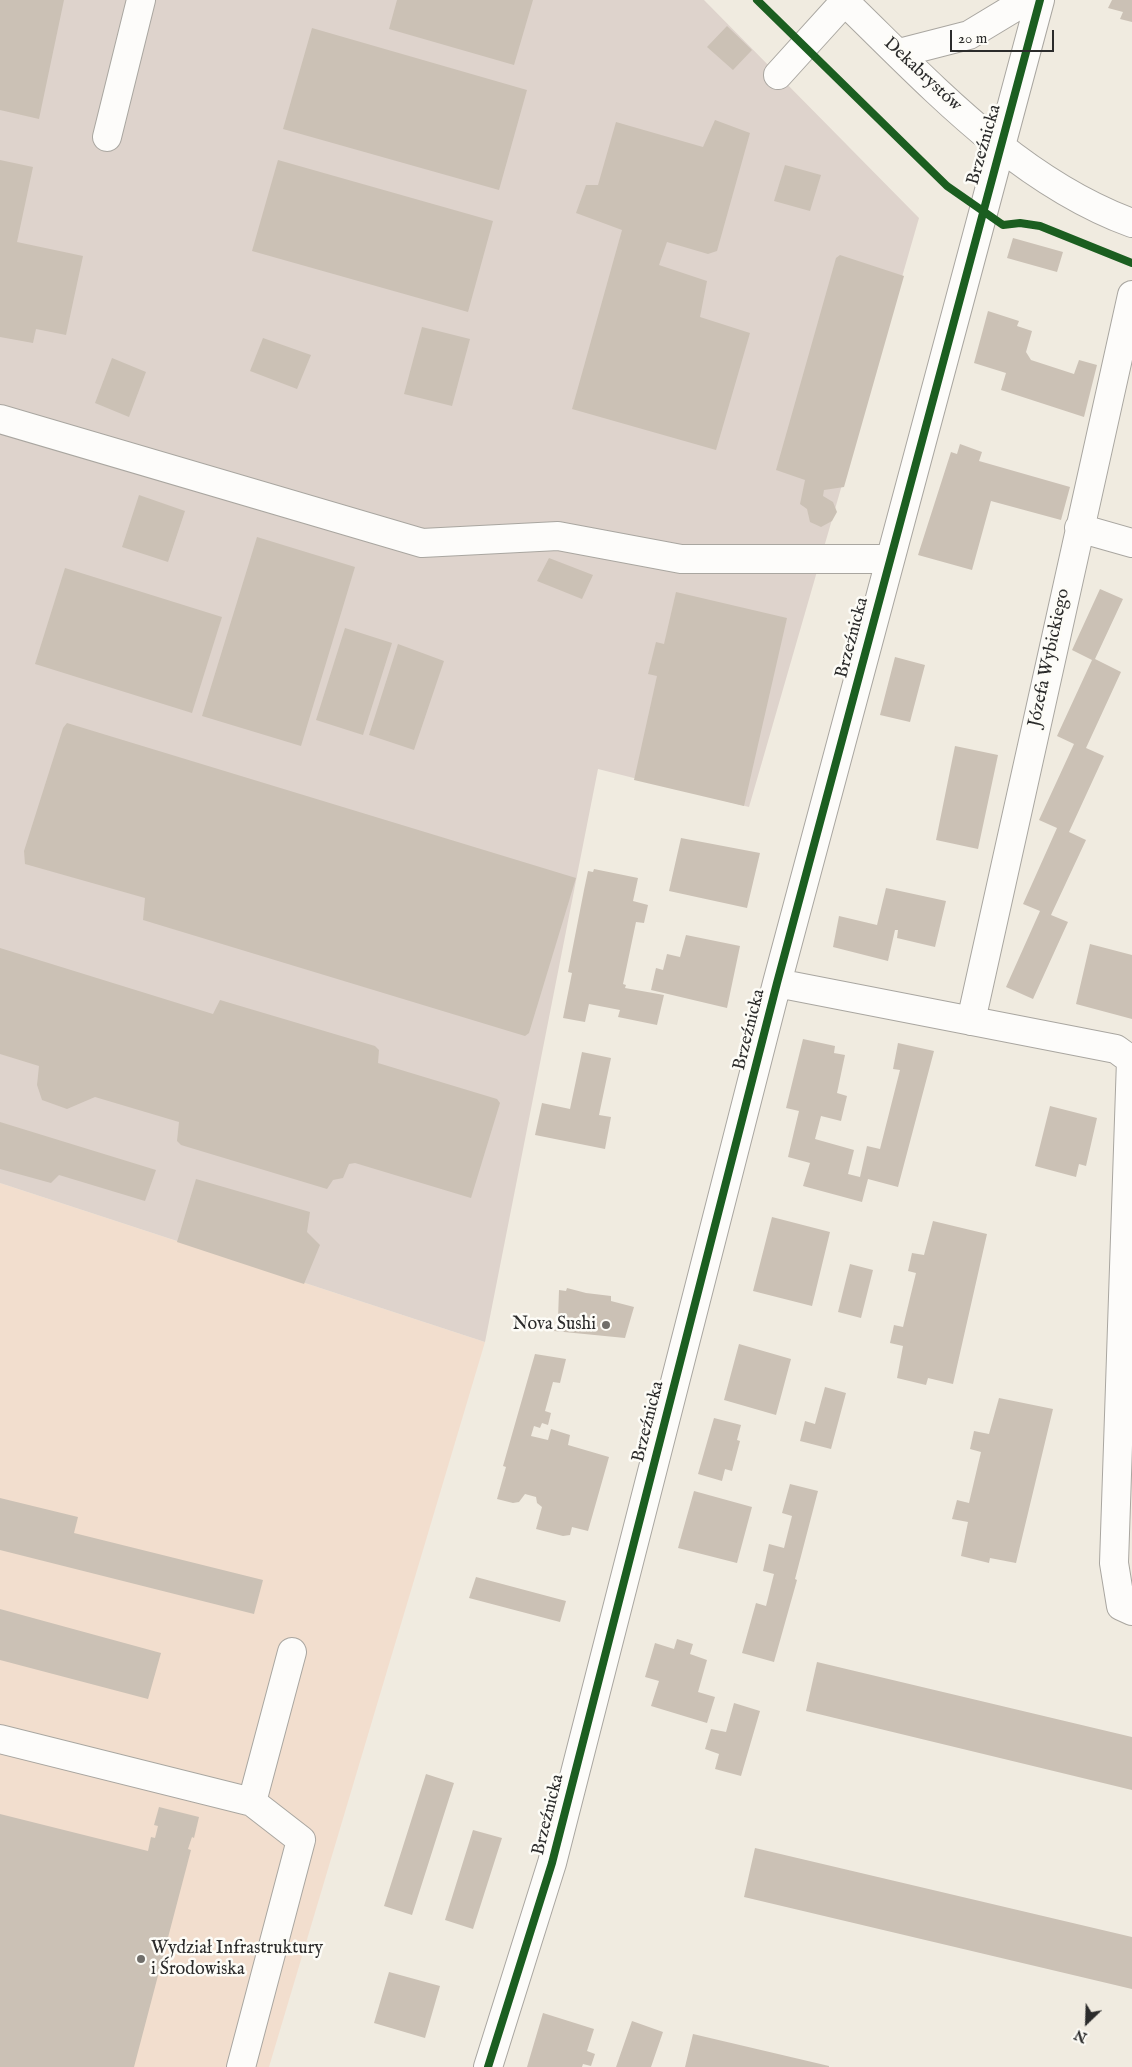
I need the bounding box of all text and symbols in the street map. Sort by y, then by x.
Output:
scale bar [952,20,1056,52]
text: 20 m [958,29,987,48]
street label: Dekabrystów [878,33,966,117]
street label: Brzeźnicka [963,102,1007,188]
street label: Józefa Wybickiego [1025,587,1075,729]
street label: Brzeźnicka [832,595,874,681]
street label: Brzeźnicka [729,987,771,1073]
place label: Nova Sushi [512,1314,596,1336]
marker: Nova Sushi [600,1319,612,1331]
street label: Brzeźnicka [628,1379,670,1465]
street label: Brzeźnicka [528,1772,570,1858]
place label: Wydział Infrastruktury i Środowiska [151,1938,323,1980]
marker: Wydział Infrastruktury i Środowiska [135,1953,147,1965]
north arrow [1062,1997,1112,2047]
text: N [1072,2025,1090,2046]

